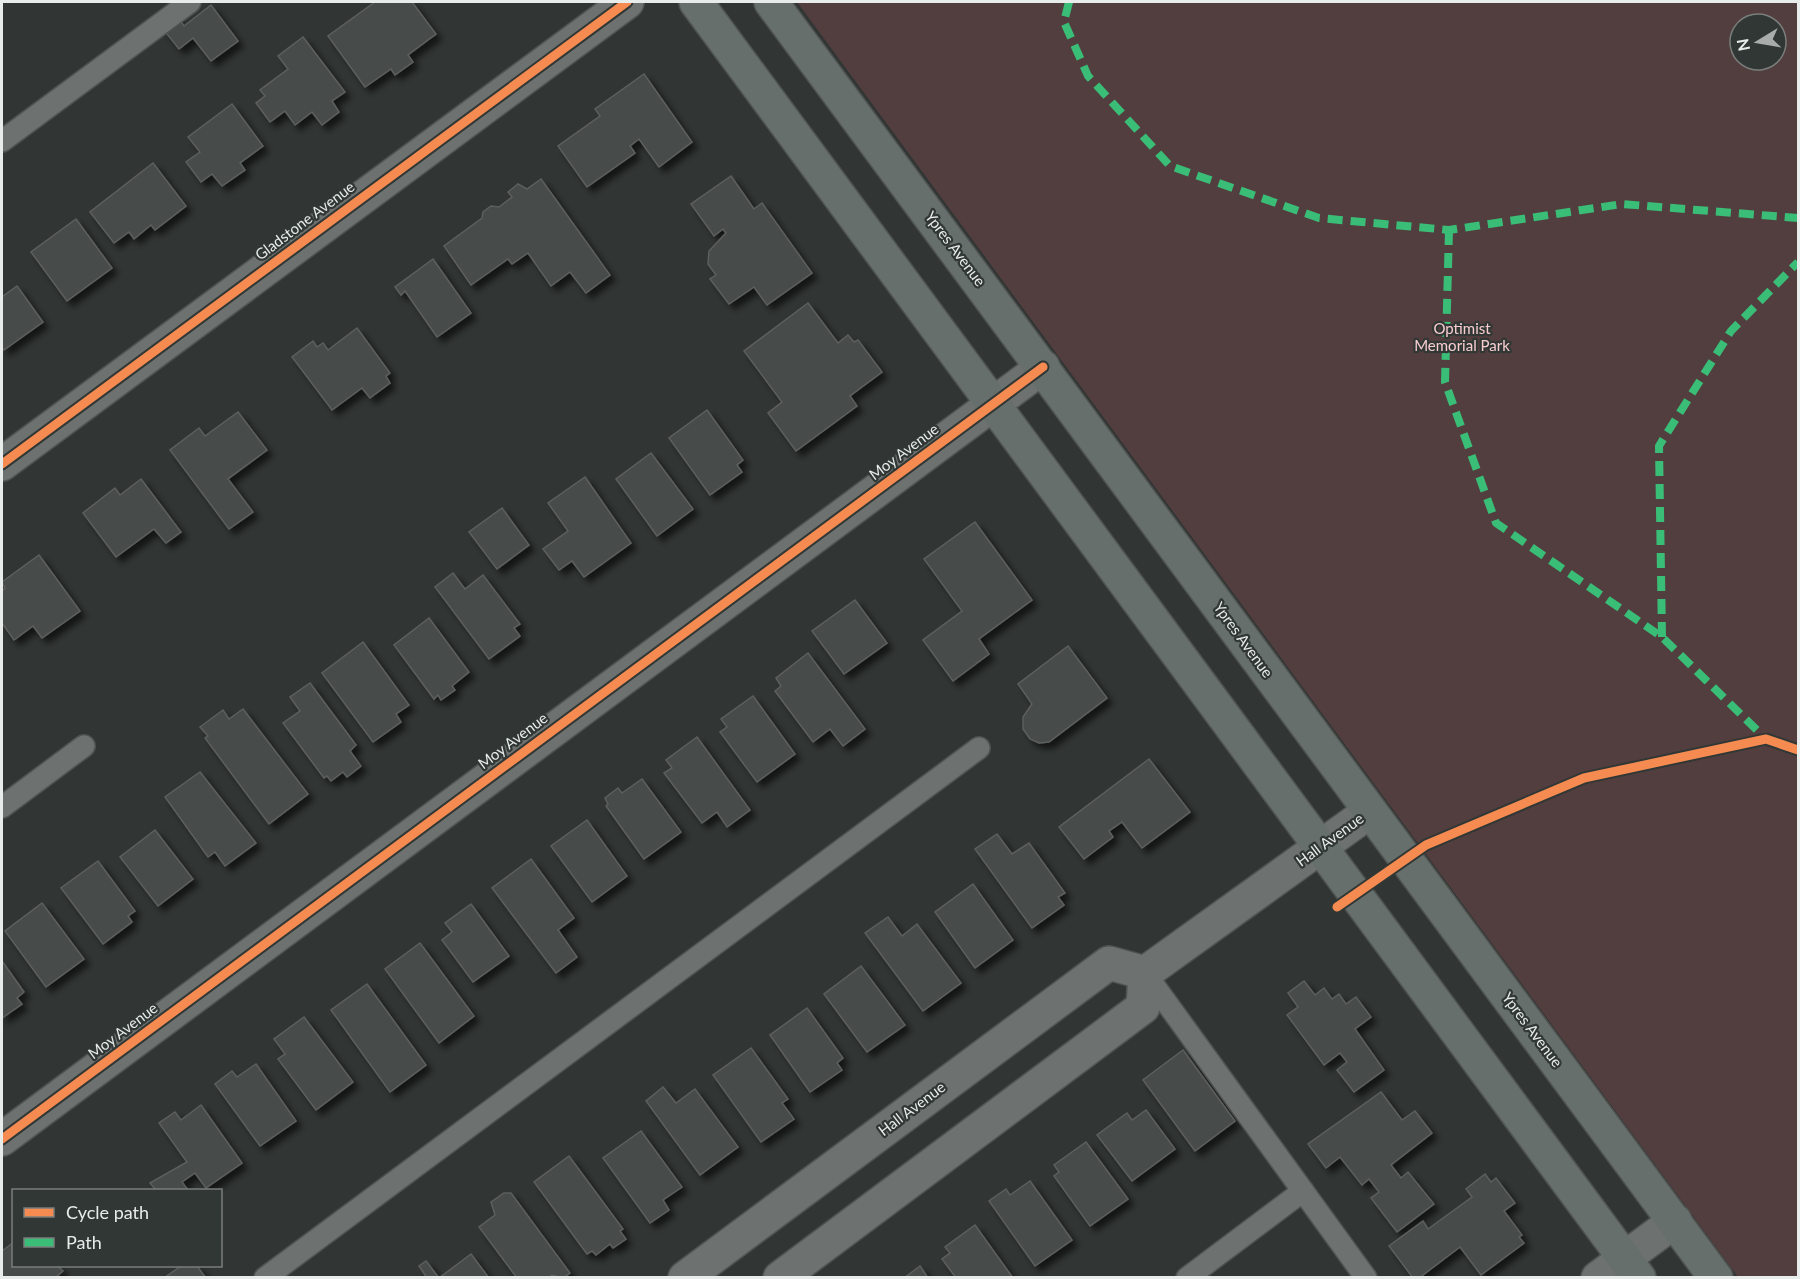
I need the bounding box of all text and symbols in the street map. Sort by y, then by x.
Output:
north arrow [1728,12,1788,72]
text: N [1732,37,1753,53]
street label: Gladstone Avenue [251,177,358,263]
street label: Ypres Avenue [922,207,990,289]
park label: Optimist Memorial Park [1414,319,1510,354]
street label: Moy Avenue [865,419,942,483]
street label: Ypres Avenue [1210,598,1277,681]
street label: Moy Avenue [474,708,551,772]
street label: Hall Avenue [1292,809,1367,870]
street label: Ypres Avenue [1499,988,1567,1070]
street label: Moy Avenue [84,998,161,1062]
street label: Hall Avenue [875,1077,948,1139]
legend [12,1189,222,1267]
text: Cycle path [66,1201,149,1223]
text: Path [66,1231,102,1253]

